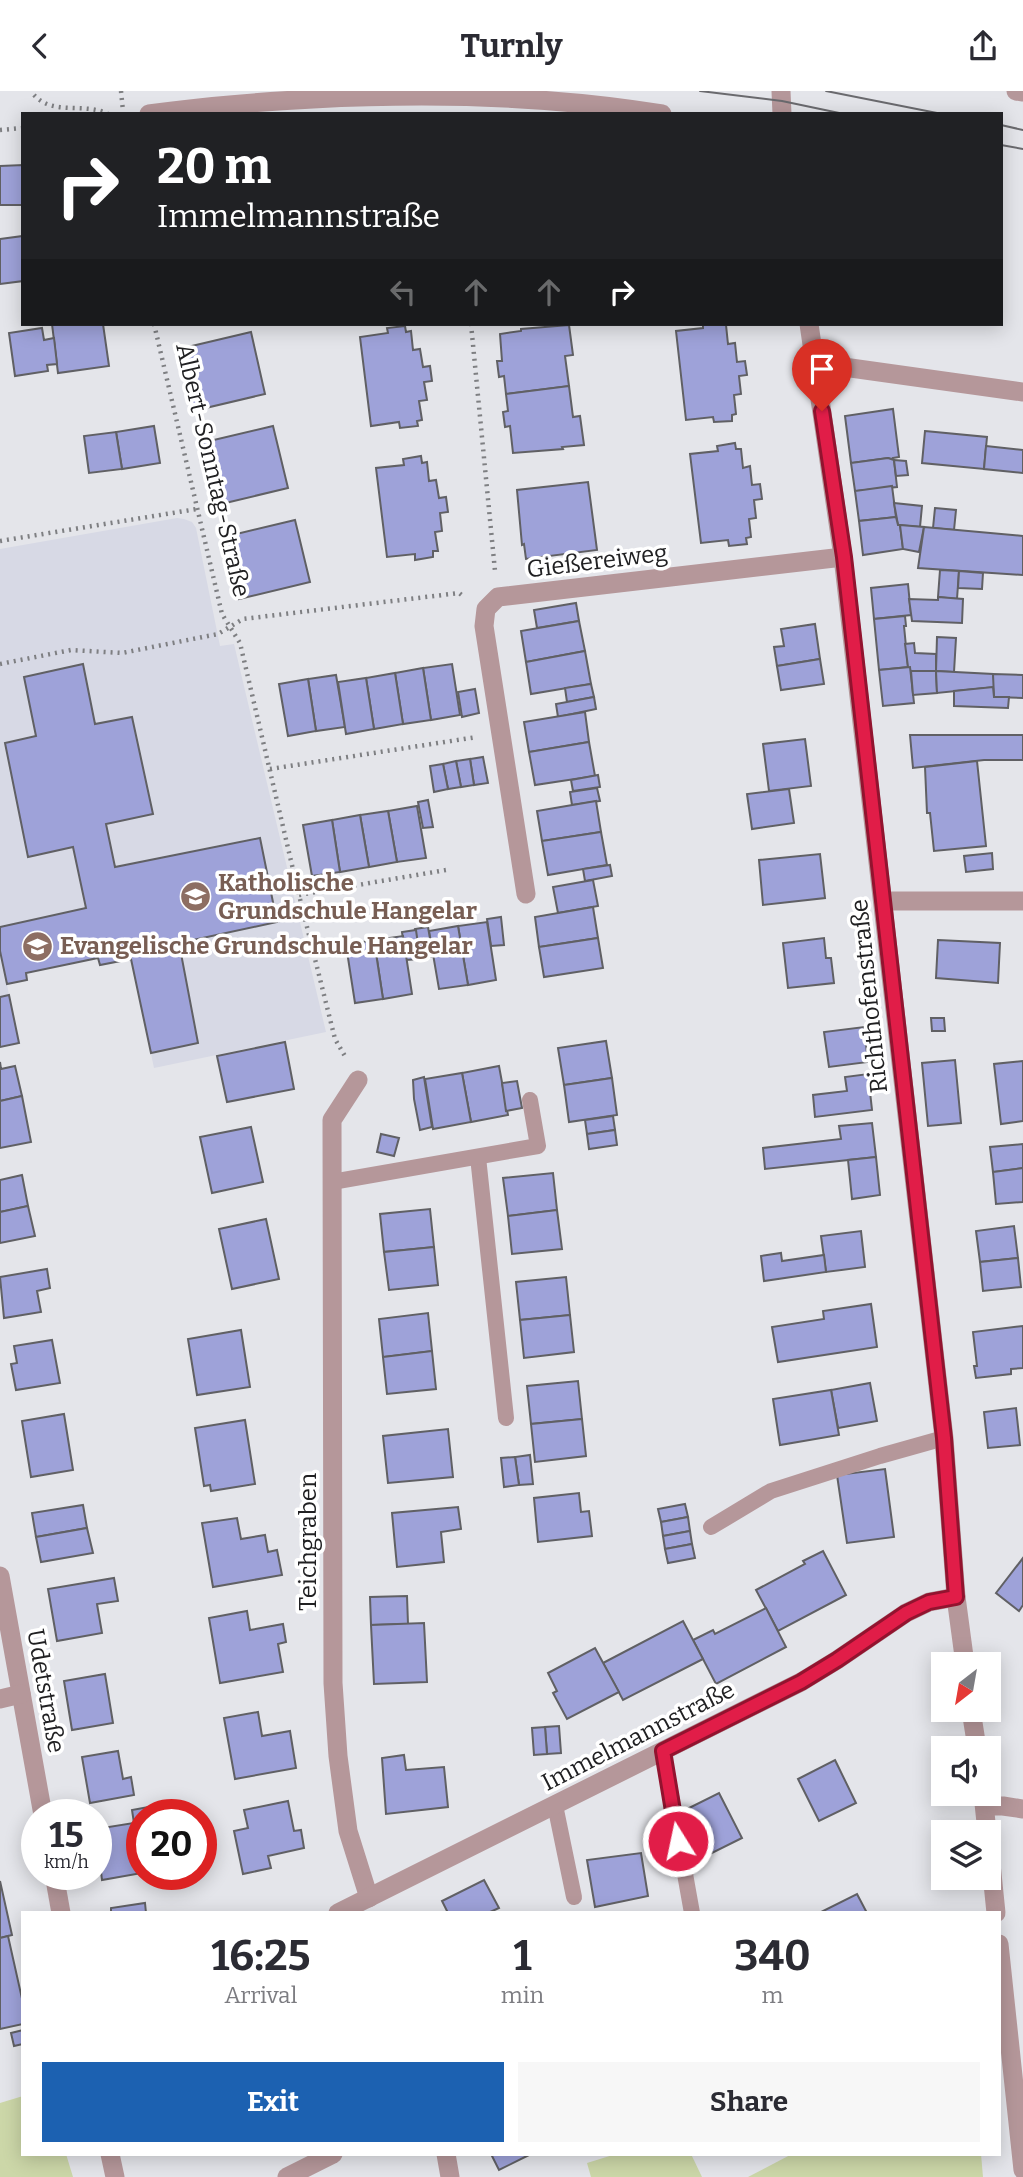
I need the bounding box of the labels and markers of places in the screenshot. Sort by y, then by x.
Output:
pin [792,339,852,411]
place label: Katholische Grundschule Hangelar [218,869,477,925]
school or university icon: Katholische Grundschule Hangelar [178,880,212,914]
school or university icon: Evangelische Grundschule Hangelar [20,929,54,963]
place label: Evangelische Grundschule Hangelar [60,932,473,960]

